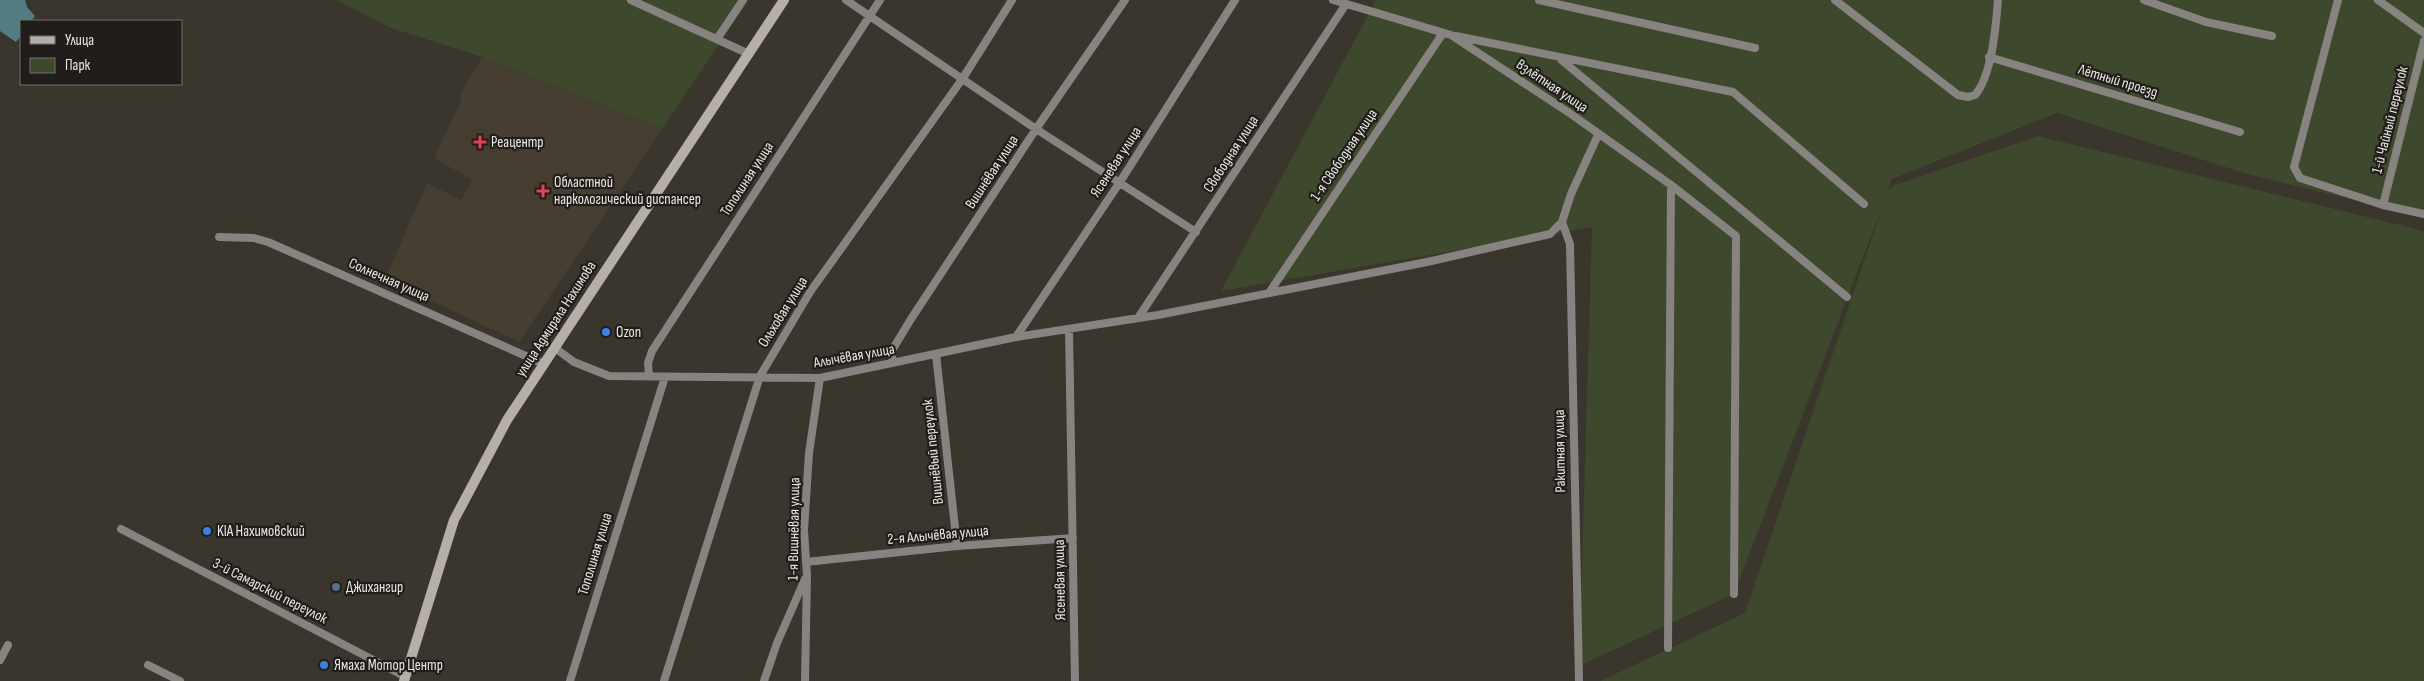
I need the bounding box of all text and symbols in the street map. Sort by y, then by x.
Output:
legend [20,20,182,85]
text: Улица [65,31,94,50]
street label: Взлётная улица [1512,55,1592,117]
text: Парк [65,56,91,75]
street label: Лётный проезд [2075,60,2160,102]
street label: 1-й Чайный переулок [2367,64,2413,176]
street label: 1-я Свободная улица [1306,105,1382,205]
street label: Свободная улица [1199,112,1263,196]
street label: Ясеневая улица [1086,123,1146,201]
street label: Вишнёвая улица [961,131,1023,213]
place label: Реацентр [491,133,544,152]
marker: Реацентр [473,135,487,149]
street label: Тополиная улица [716,138,778,220]
place label: Областной наркологический диспансер [554,173,701,209]
marker: Областной наркологический диспансер [536,184,550,198]
street label: Солнечная улица [346,254,433,306]
street label: улица Адмирала Нахимова [511,257,601,381]
street label: Ольховая улица [754,273,812,351]
place label: Ozon [616,323,641,342]
marker: Ozon [600,326,612,338]
street label: Алычёвая улица [811,339,896,373]
street label: Вишнёвый переулок [918,398,948,506]
street label: Ракитная улица [1550,409,1570,493]
street label: 1-я Вишнёвая улица [784,477,804,581]
street label: Тополиная улица [573,510,617,597]
street label: 2-я Алычёвая улица [886,521,990,549]
place label: KIA Нахимовский [217,522,305,541]
marker: KIA Нахимовский [201,525,213,537]
street label: Ясеневая улица [1050,539,1070,621]
street label: 3-й Самарский переулок [209,554,331,628]
place label: Джихангир [346,578,403,597]
marker: Джихангир [330,581,342,593]
place label: Ямаха Мотор Центр [334,656,443,675]
marker: Ямаха Мотор Центр [318,659,330,671]

